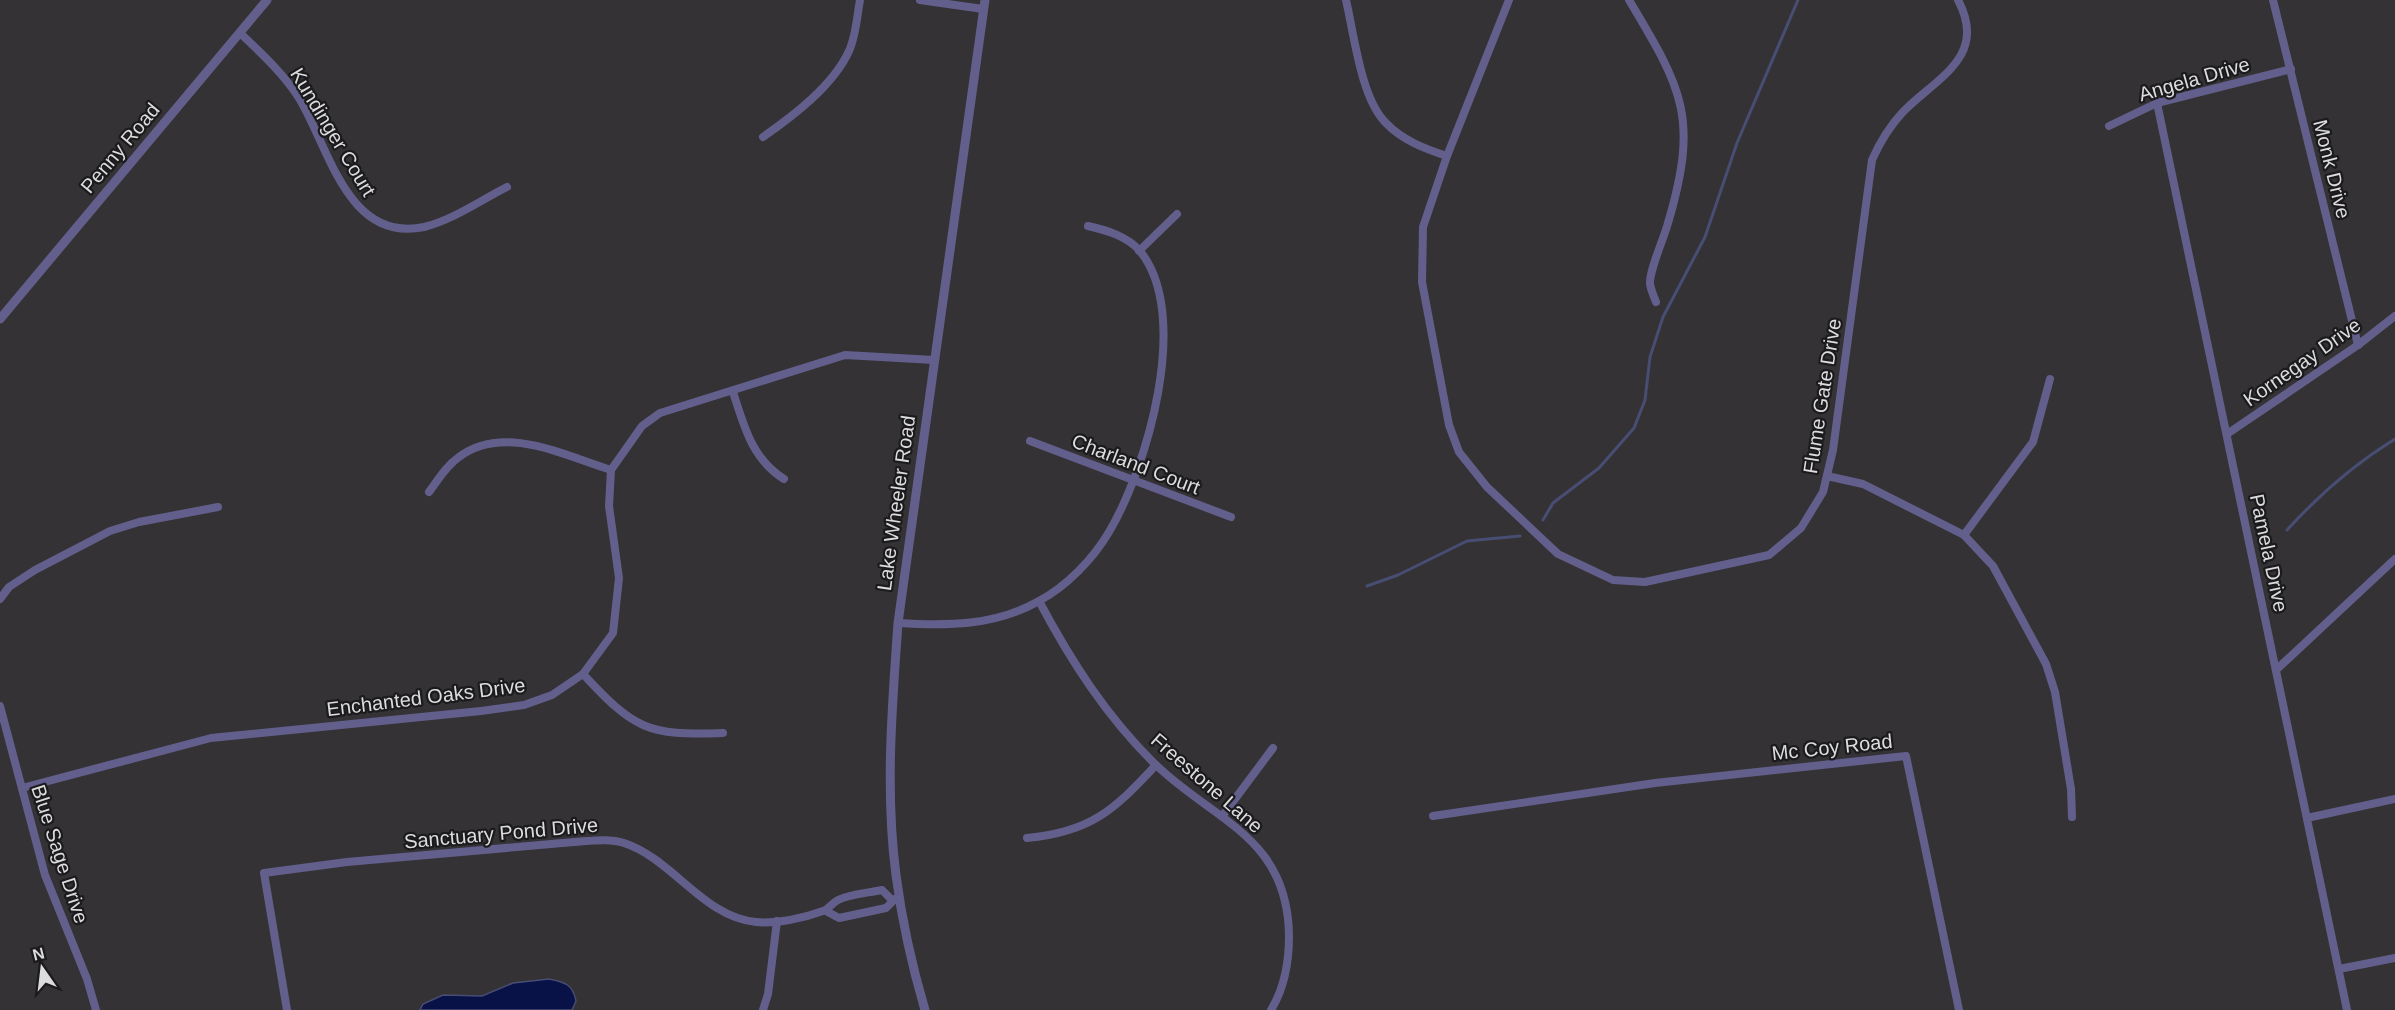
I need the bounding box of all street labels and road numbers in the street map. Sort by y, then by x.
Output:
street label: Angela Drive [2136,53,2252,105]
street label: Kundinger Court [286,64,380,200]
street label: Penny Road [76,99,164,197]
street label: Monk Drive [2309,117,2355,221]
street label: Kornegay Drive [2239,313,2365,411]
street label: Flume Gate Drive [1799,317,1845,475]
street label: Lake Wheeler Road [873,414,919,592]
street label: Charland Court [1069,429,1204,499]
street label: Pamela Drive [2246,492,2292,614]
street label: Enchanted Oaks Drive [325,674,527,720]
street label: Freestone Lane [1147,729,1267,837]
street label: Mc Coy Road [1771,730,1893,764]
street label: Blue Sage Drive [27,782,93,926]
street label: Sanctuary Pond Drive [403,814,599,852]

